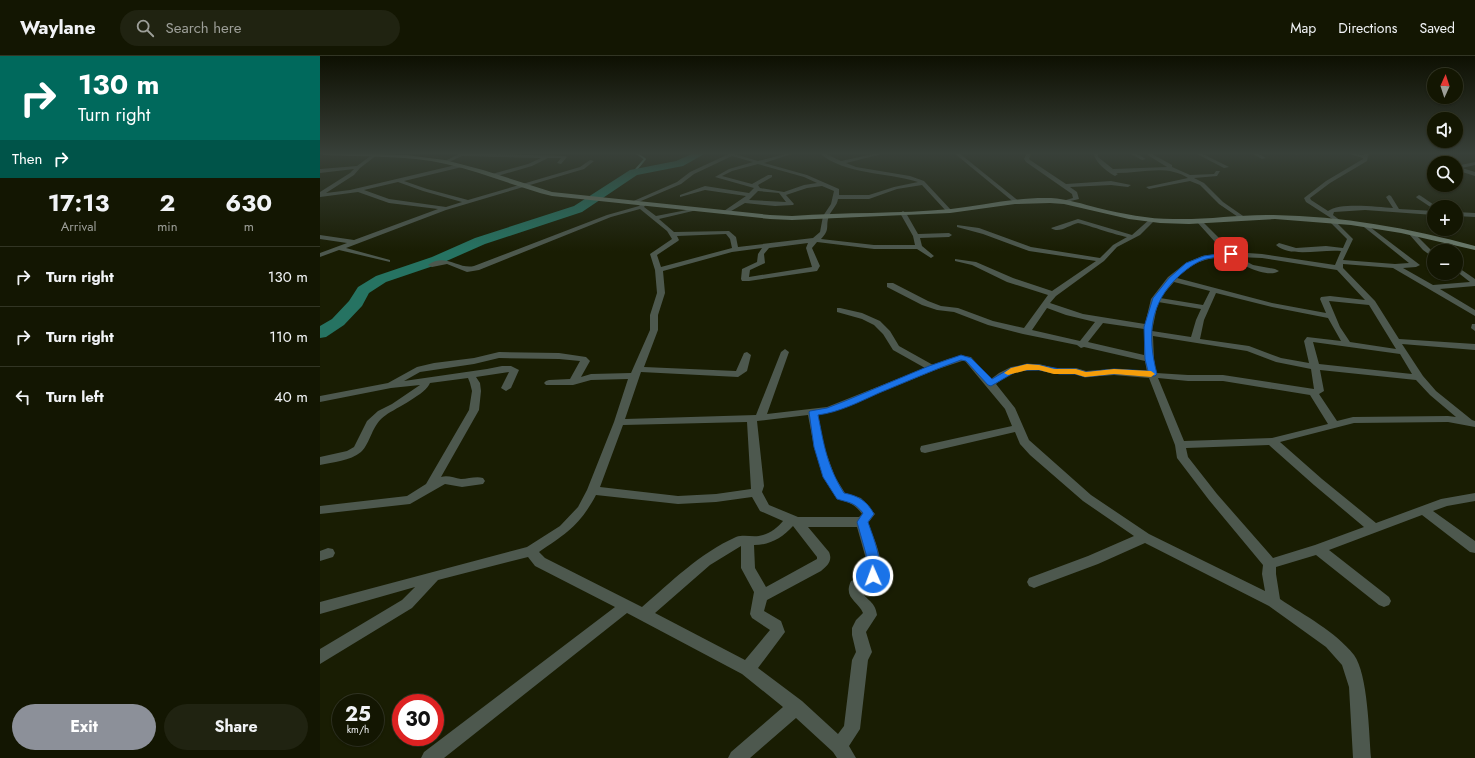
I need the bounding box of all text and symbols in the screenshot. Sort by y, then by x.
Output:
search box [120,10,400,46]
text: Waylane [20,14,96,41]
icon: search [134,17,156,39]
text: Search here [166,17,241,39]
text: Map [1290,18,1316,38]
text: Directions [1338,18,1398,38]
text: Saved [1420,18,1455,38]
text: 130 m [78,64,160,105]
north arrow [1427,68,1463,104]
map controls [1427,68,1463,280]
icon: right [12,72,64,124]
text: Turn right [78,102,150,128]
button: sound [1427,112,1463,148]
text: Then [12,148,42,170]
icon: right [50,148,72,170]
button: search [1427,156,1463,192]
text: 17:13 [48,185,109,220]
text: 2 [159,185,175,220]
text: 630 [225,185,272,220]
button: + [1427,200,1463,236]
text: Arrival [61,217,96,236]
text: min [157,217,178,236]
text: m [244,217,254,236]
pin [1214,237,1248,271]
icon: arrive [1220,243,1242,265]
button: − [1427,244,1463,280]
icon: right [12,266,34,288]
text: Turn right [46,266,114,288]
text: 130 m [268,266,308,288]
icon: right [12,326,34,348]
text: Turn right [46,326,114,348]
text: 110 m [269,326,308,348]
icon: left [12,386,34,408]
text: Turn left [46,386,104,408]
text: 40 m [274,386,308,408]
position arrow [852,555,894,597]
speed limit sign: 30 [392,694,444,746]
text: 25 [345,700,371,729]
button: Exit [12,704,156,750]
button: Share [164,704,308,750]
text: km/h [347,722,369,737]

